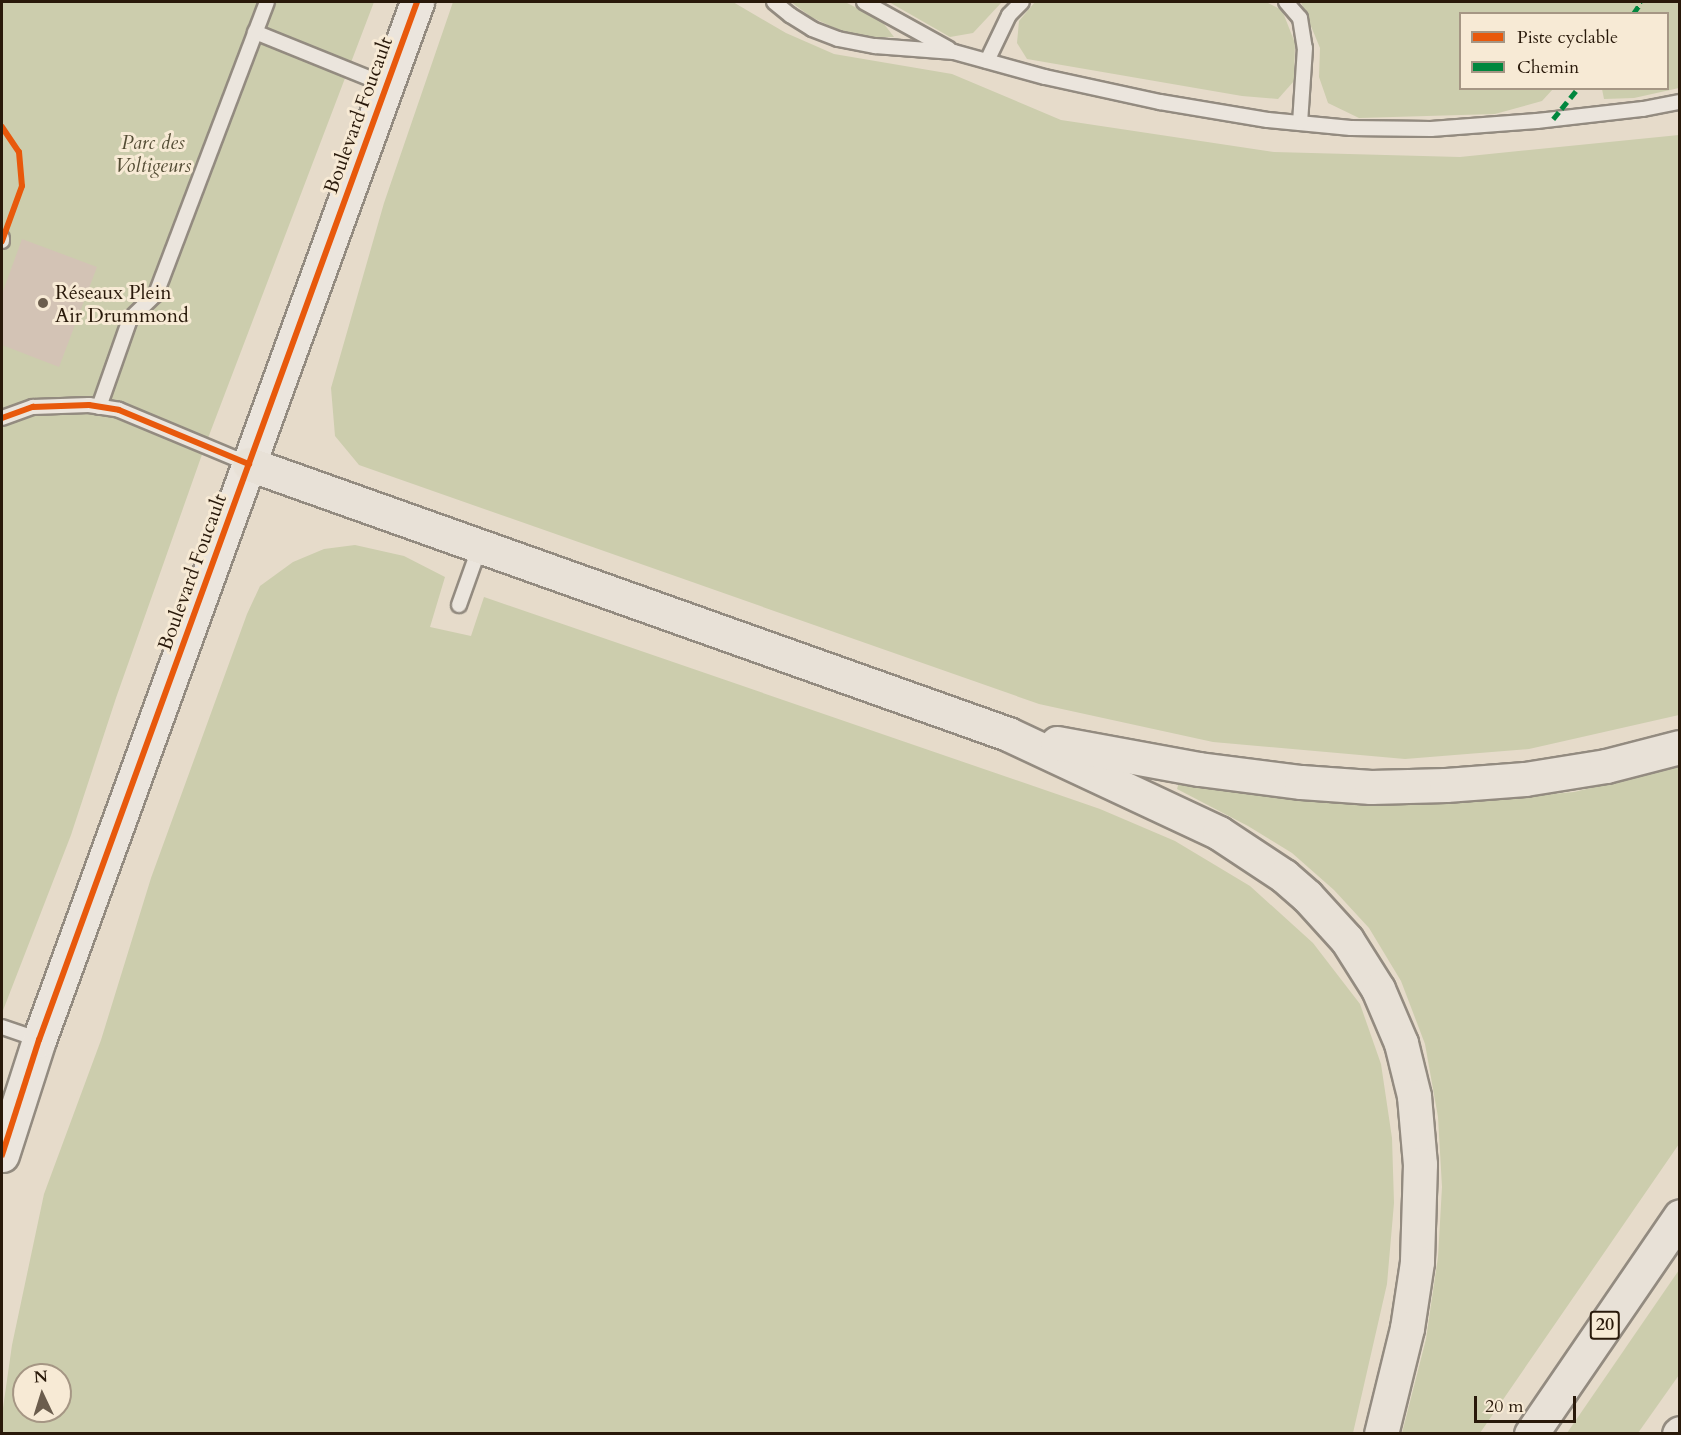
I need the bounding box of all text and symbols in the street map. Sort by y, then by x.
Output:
legend [1459,12,1669,90]
text: Piste cyclable [1517,25,1618,50]
street label: Boulevard Foucault [319,33,397,197]
text: Chemin [1517,55,1579,80]
park label: Parc des Voltigeurs [115,131,191,178]
place label: Réseaux Plein Air Drummond [55,280,189,327]
marker: Réseaux Plein Air Drummond [36,296,50,310]
street label: Boulevard Foucault [153,490,231,654]
road number: 20 [1588,1310,1622,1340]
north arrow [12,1363,72,1423]
text: N [33,1366,49,1388]
scale bar [1477,1384,1579,1422]
text: 20 m [1485,1394,1524,1419]

